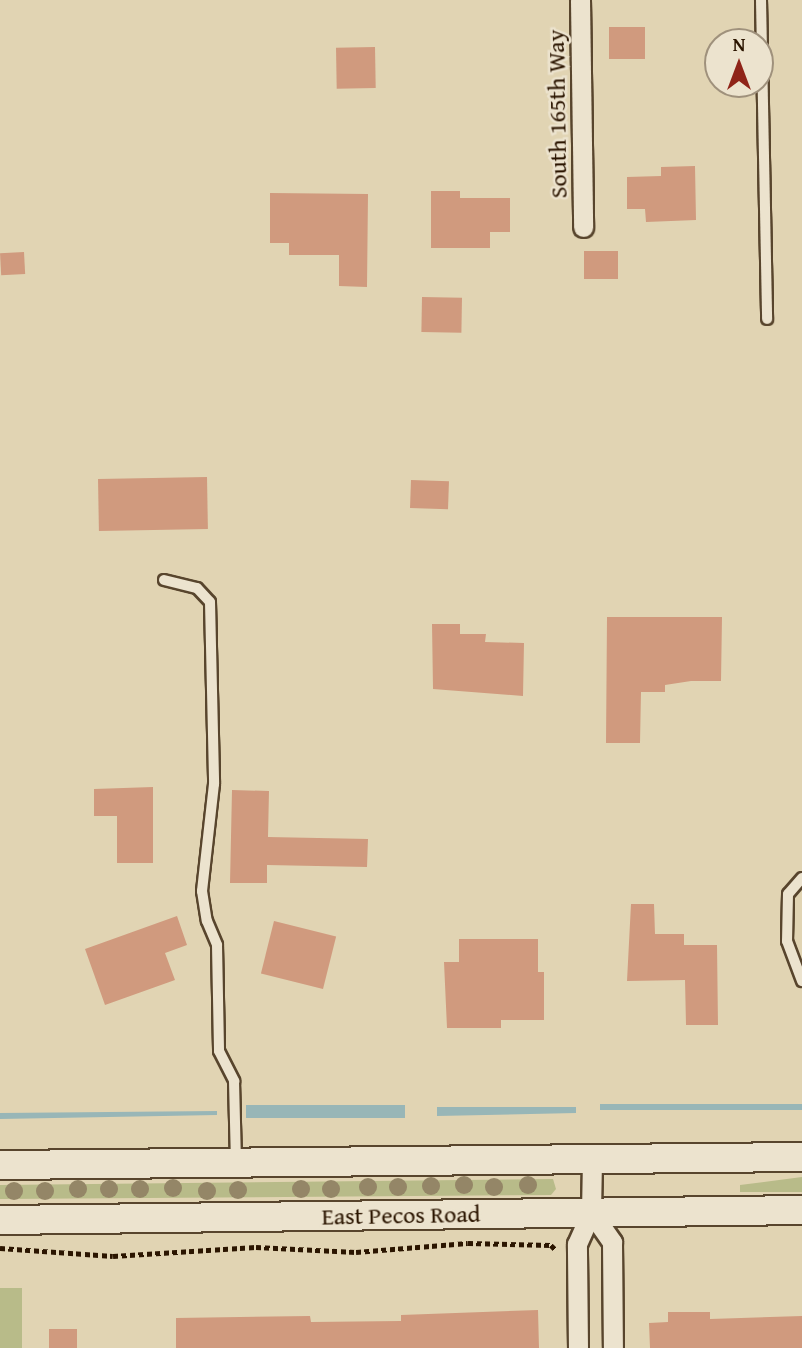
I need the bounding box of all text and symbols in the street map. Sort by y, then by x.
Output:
north arrow [704,28,774,98]
street label: South 165th Way [541,29,573,199]
text: N [733,30,745,58]
street label: East Pecos Road [321,1199,481,1231]

